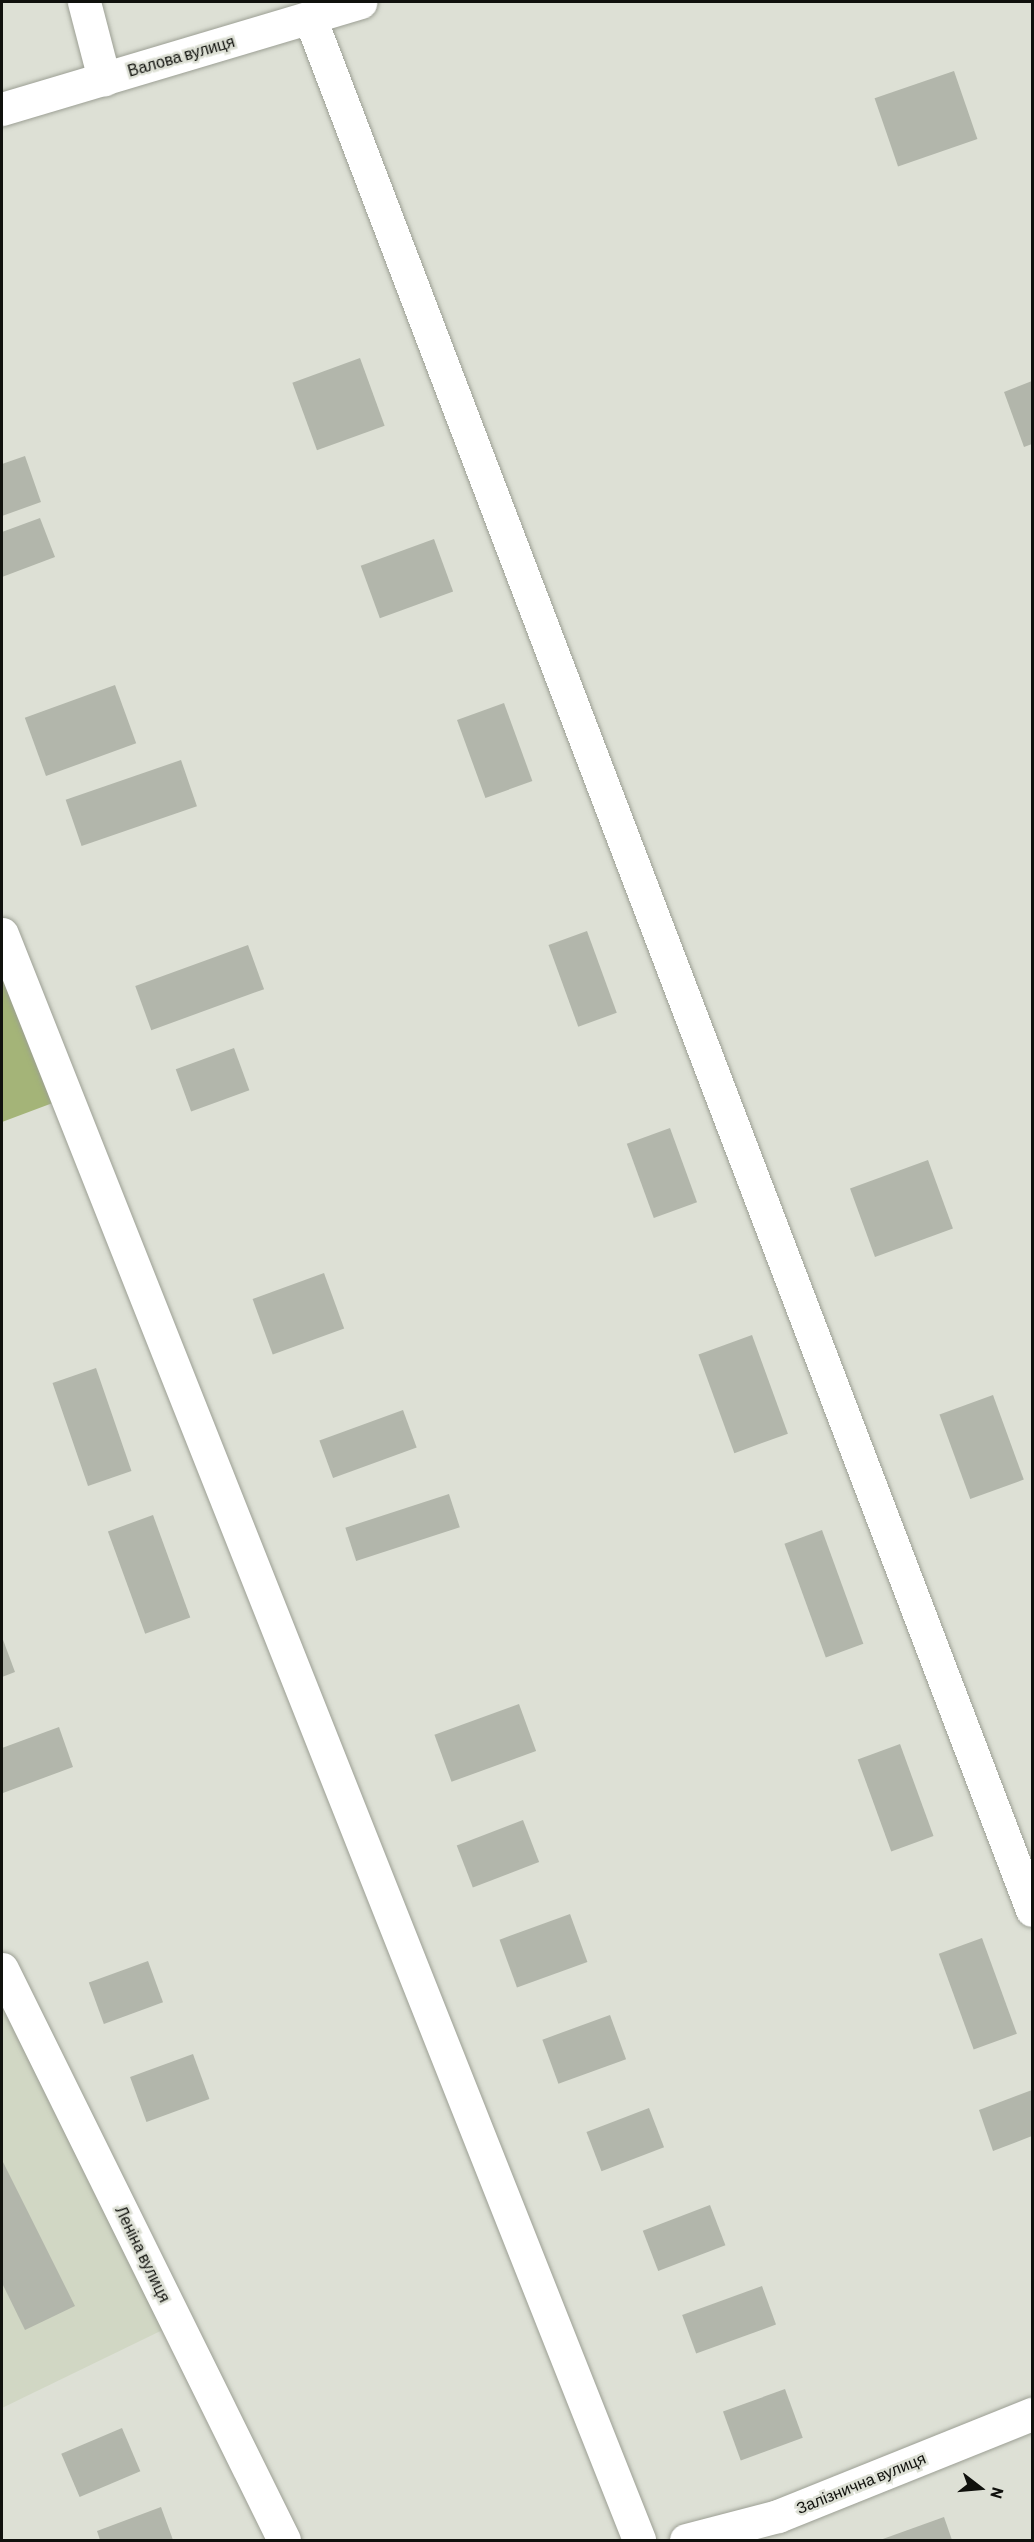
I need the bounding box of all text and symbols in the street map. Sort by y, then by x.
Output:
street label: Валова вулиця [125,32,237,80]
street label: Леніна вулиця [111,2203,175,2305]
street label: Залізнична вулиця [794,2448,928,2518]
north arrow [950,2458,1010,2518]
text: N [987,2485,1008,2501]

